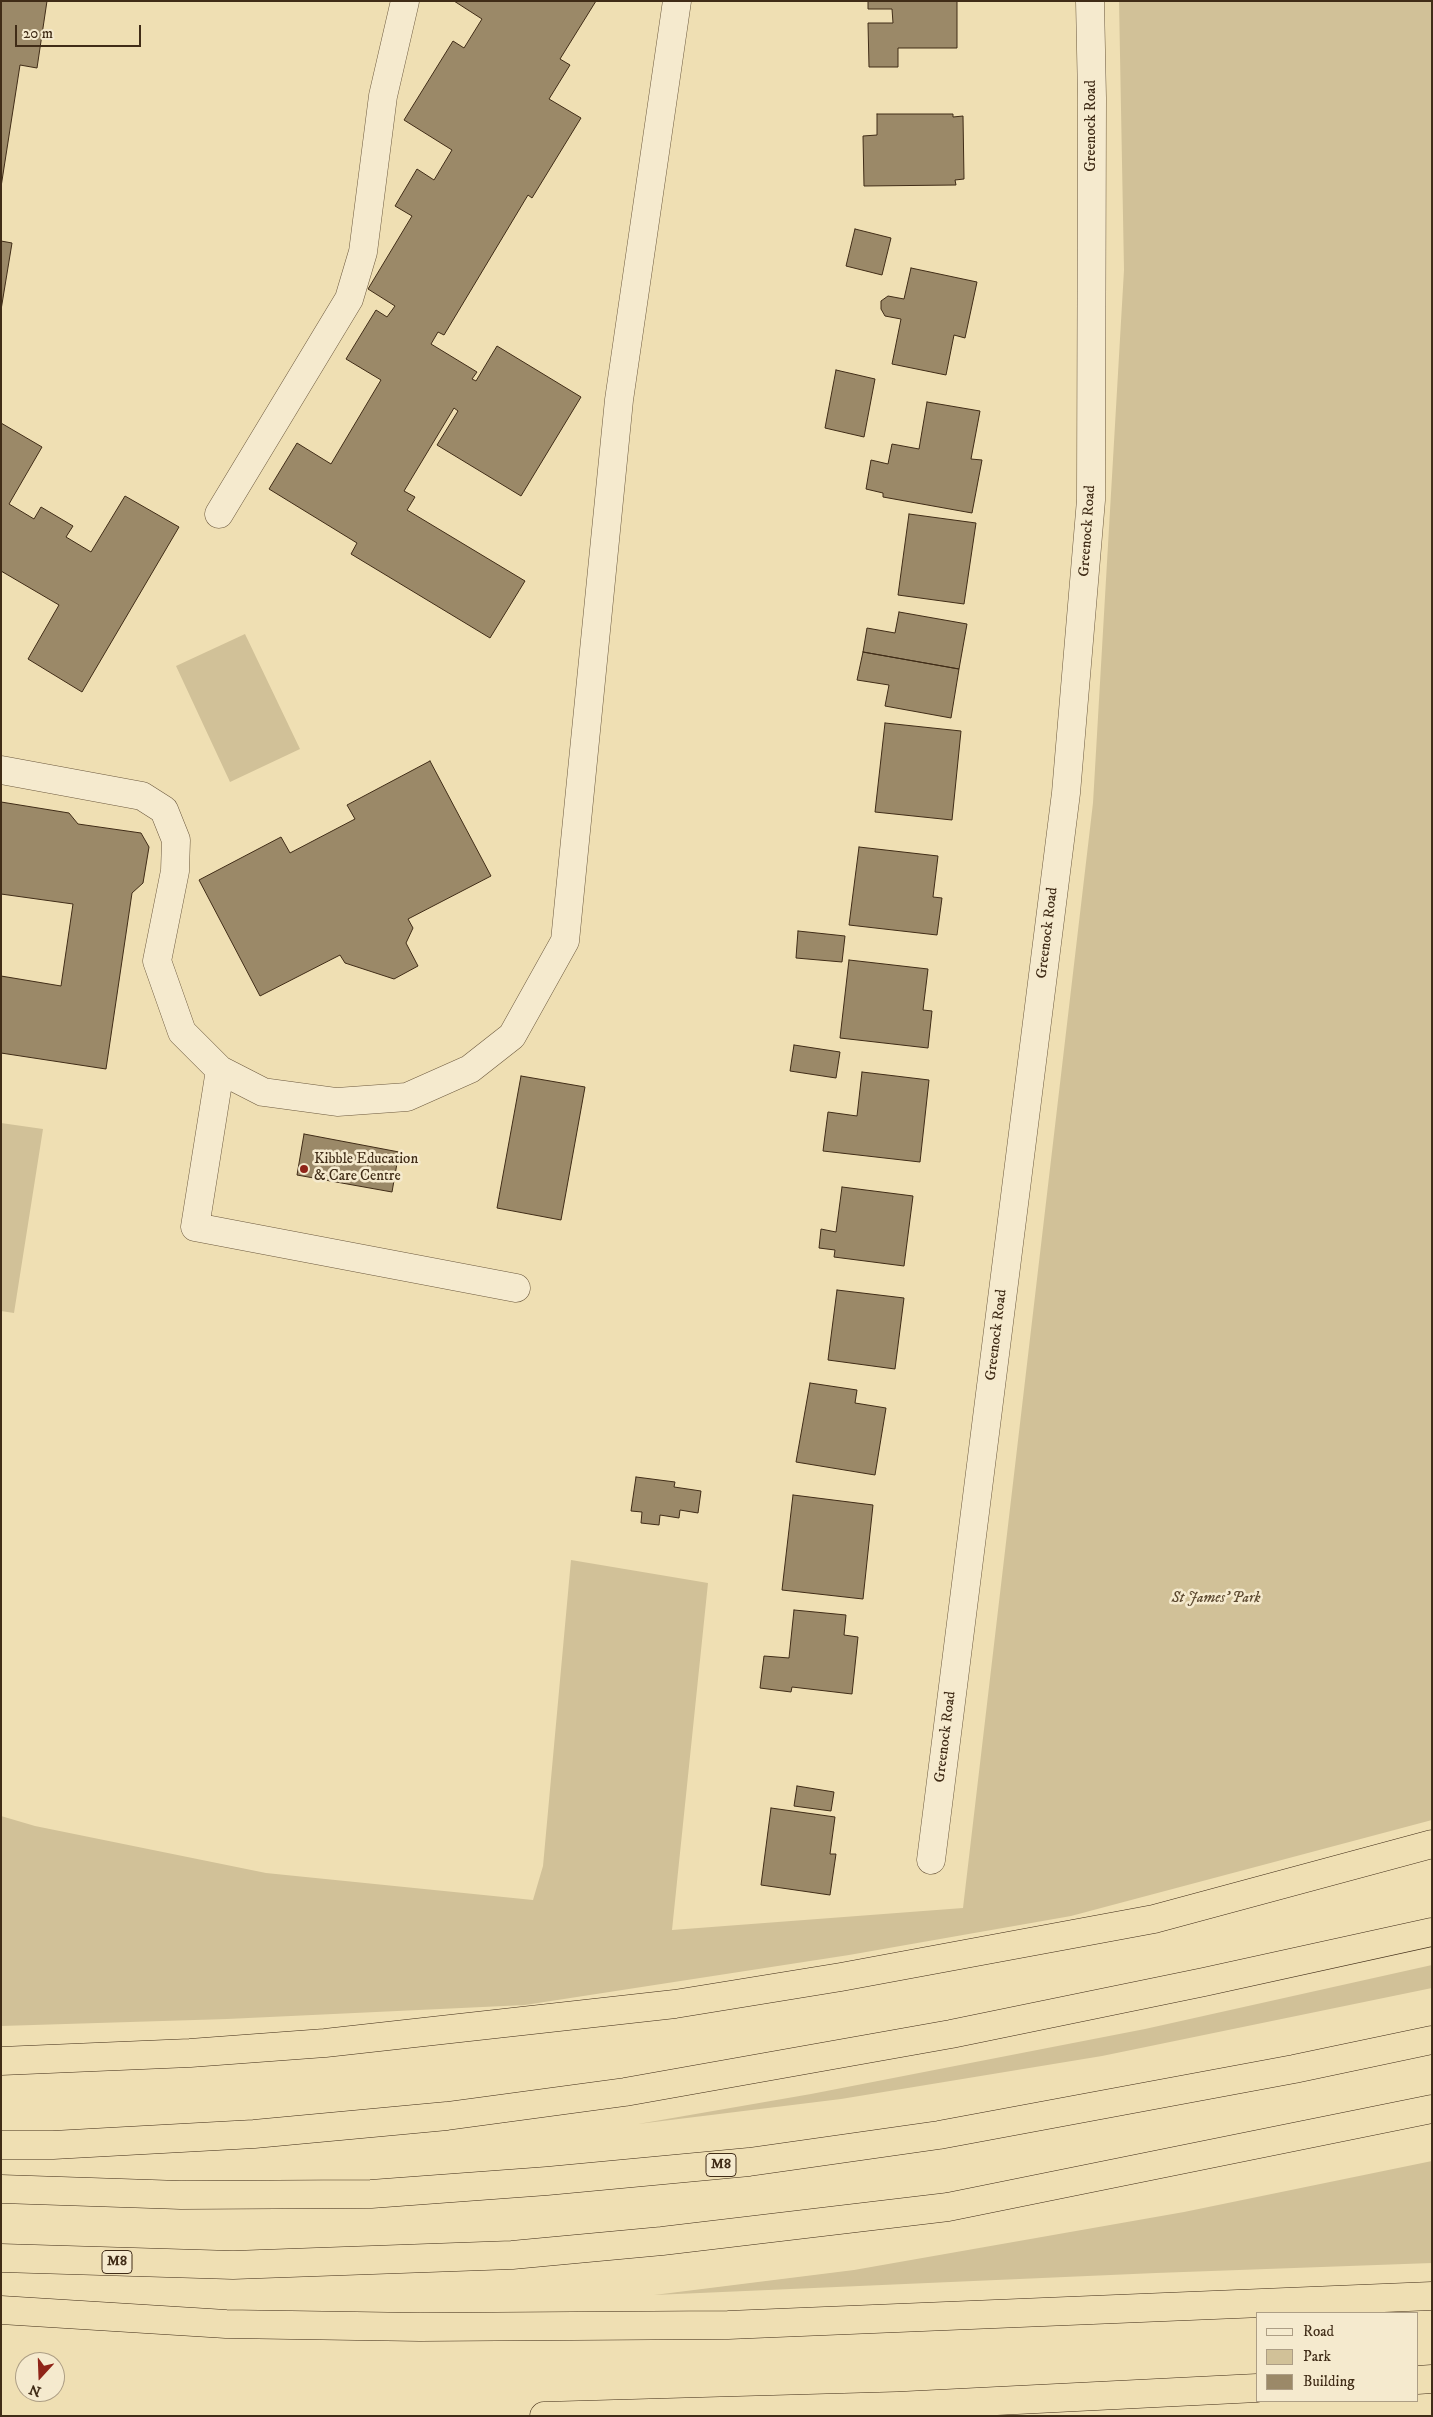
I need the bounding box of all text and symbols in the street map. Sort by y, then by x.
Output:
scale bar [18,15,144,47]
text: 20 m [23,24,53,43]
street label: Greenock Road [1083,80,1101,172]
street label: Greenock Road [1076,485,1100,577]
street label: Greenock Road [1033,886,1063,980]
place label: Kibble Education & Care Centre [314,1151,418,1186]
marker: Kibble Education & Care Centre [298,1163,310,1175]
street label: Greenock Road [982,1288,1012,1382]
park label: St James' Park [1171,1590,1261,1608]
street label: Greenock Road [931,1690,961,1784]
road number: M8 [706,2154,736,2176]
road number: M8 [102,2250,132,2274]
legend [1256,2312,1418,2402]
text: Road [1303,2322,1334,2341]
text: Park [1303,2347,1331,2366]
north arrow [15,2352,65,2402]
text: Building [1303,2372,1355,2391]
text: N [27,2380,44,2401]

